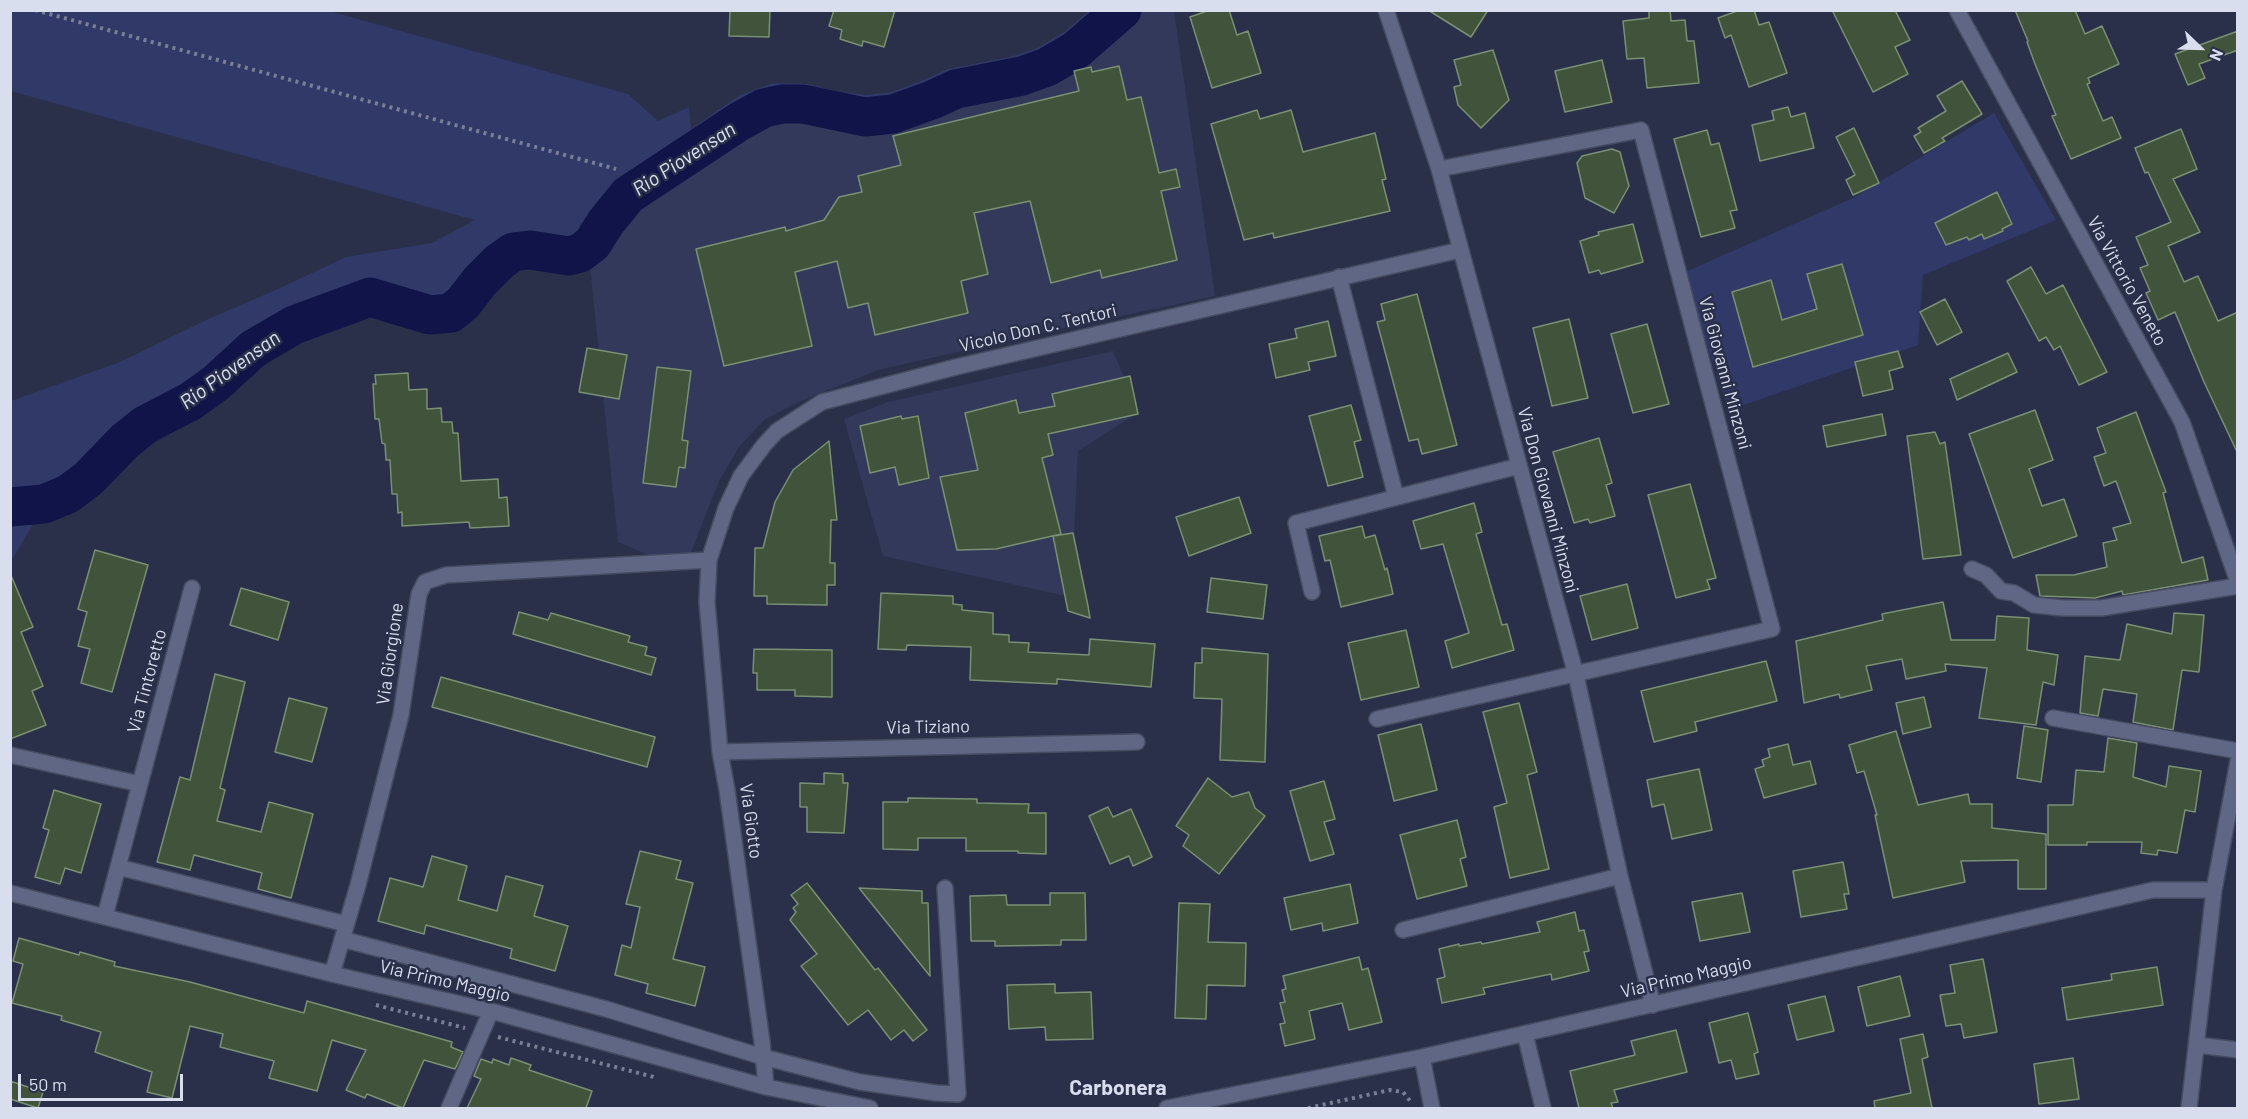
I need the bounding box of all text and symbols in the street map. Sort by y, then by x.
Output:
north arrow [2170,18,2230,78]
text: N [2206,47,2228,64]
water label: Rio Piovensan [628,117,740,201]
street label: Via Vittorio Veneto [2082,212,2172,350]
street label: Via Giovanni Minzoni [1694,294,1756,452]
street label: Vicolo Don C. Tentori [957,299,1119,357]
water label: Rio Piovensan [175,326,285,414]
street label: Via Don Giovanni Minzoni [1513,405,1583,595]
street label: Via Giorgione [372,602,408,706]
street label: Via Tintoretto [123,627,171,735]
street label: Via Tiziano [886,715,970,739]
street label: Via Giotto [735,782,767,860]
street label: Via Primo Maggio [1618,951,1754,1003]
street label: Via Primo Maggio [377,955,513,1007]
scale bar [21,1062,186,1100]
text: 50 m [29,1073,67,1095]
district label: Carbonera [1069,1075,1167,1101]

